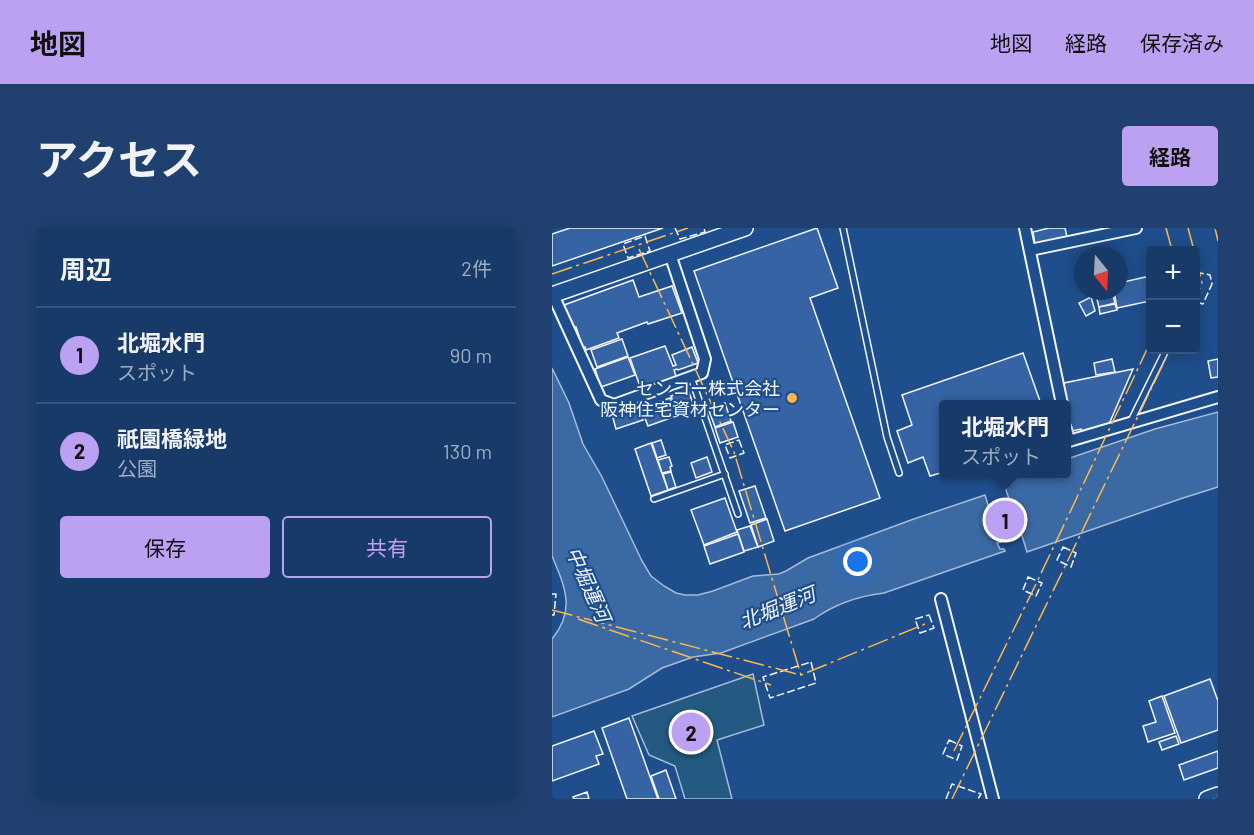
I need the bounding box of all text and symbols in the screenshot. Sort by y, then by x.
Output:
text: 地図 [30,26,86,60]
text: 地図 [990,30,1032,55]
text: 経路 [1065,30,1107,55]
text: 保存済み [1140,30,1224,55]
button: 経路 [1122,126,1218,186]
text: アクセス [36,133,202,183]
north arrow [1074,246,1128,300]
map controls [1146,246,1200,354]
button: + [1146,246,1200,300]
text: 周辺 [60,253,112,284]
text: 2件 [461,256,492,280]
button: − [1146,300,1200,354]
text: 北堀水門 [117,329,205,355]
text: 1 [76,343,83,367]
text: 90 m [450,343,492,367]
text: スポット [117,360,197,384]
place label: センコー株式会社 阪神住宅資材センター [600,377,780,420]
marker: センコー株式会社 阪神住宅資材センター [785,391,799,405]
popup [939,400,1071,478]
text: 北堀水門 [961,413,1049,439]
text: 祇園橋緑地 [117,425,227,451]
text: 2 [74,439,85,463]
text: 130 m [443,439,492,463]
text: スポット [961,444,1041,468]
text: 公園 [117,456,157,480]
pin: 1 [986,498,1024,542]
button: 保存 [60,516,270,578]
button: 共有 [282,516,492,578]
water label: 中堀運河 [562,543,618,629]
your location [843,547,872,576]
water label: 北堀運河 [735,579,822,633]
pin: 2 [672,710,710,754]

